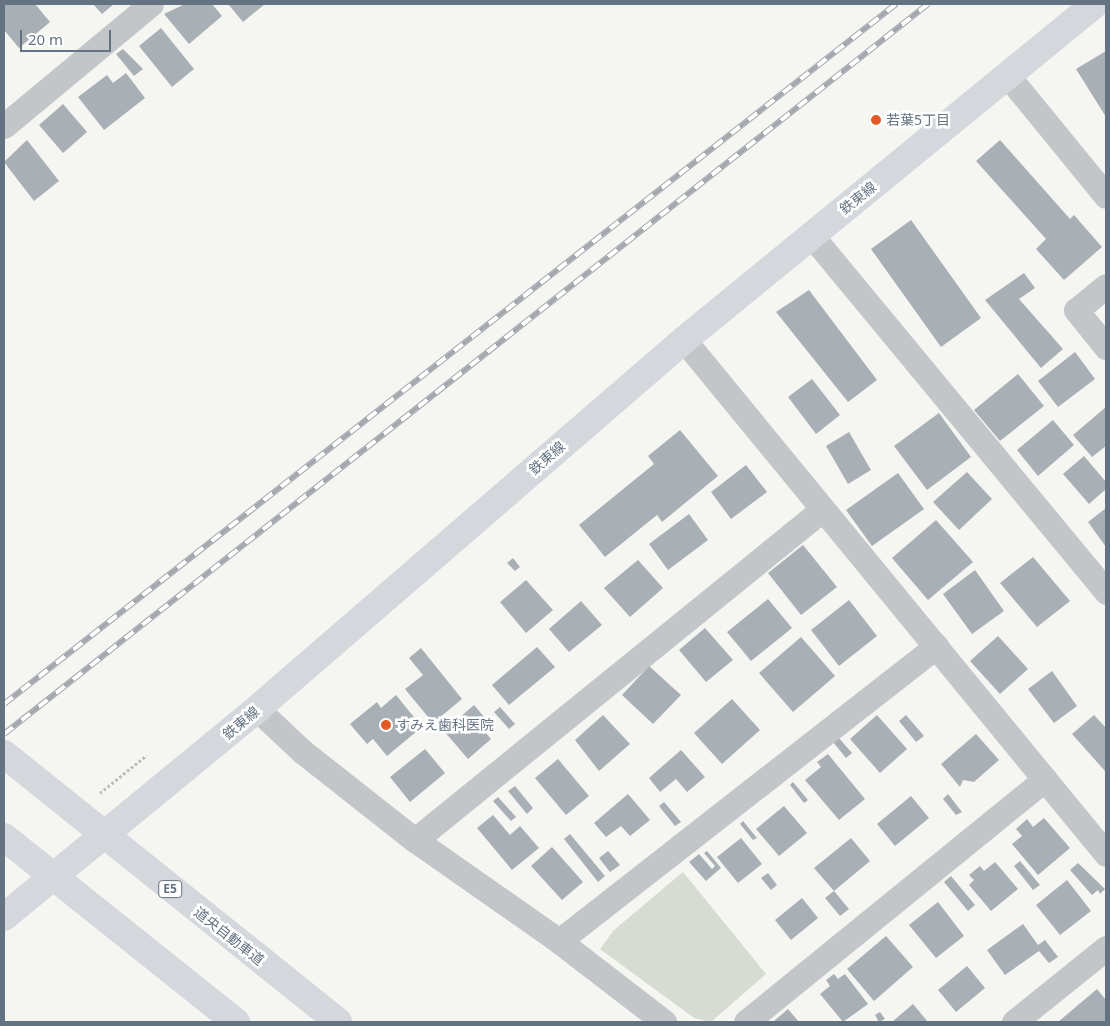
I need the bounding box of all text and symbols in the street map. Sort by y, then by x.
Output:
scale bar [22,20,114,52]
text: 20 m [28,29,63,49]
place label: 若葉5丁目 [886,112,950,128]
marker: 若葉5丁目 [870,114,882,126]
street label: 鉄東線 [836,178,880,218]
street label: 鉄東線 [526,438,568,478]
street label: 鉄東線 [220,703,262,743]
place label: すみえ歯科医院 [396,717,494,733]
marker: すみえ歯科医院 [380,719,392,731]
road number: E5 [158,880,182,899]
street label: 道央自動車道 [191,904,267,968]

